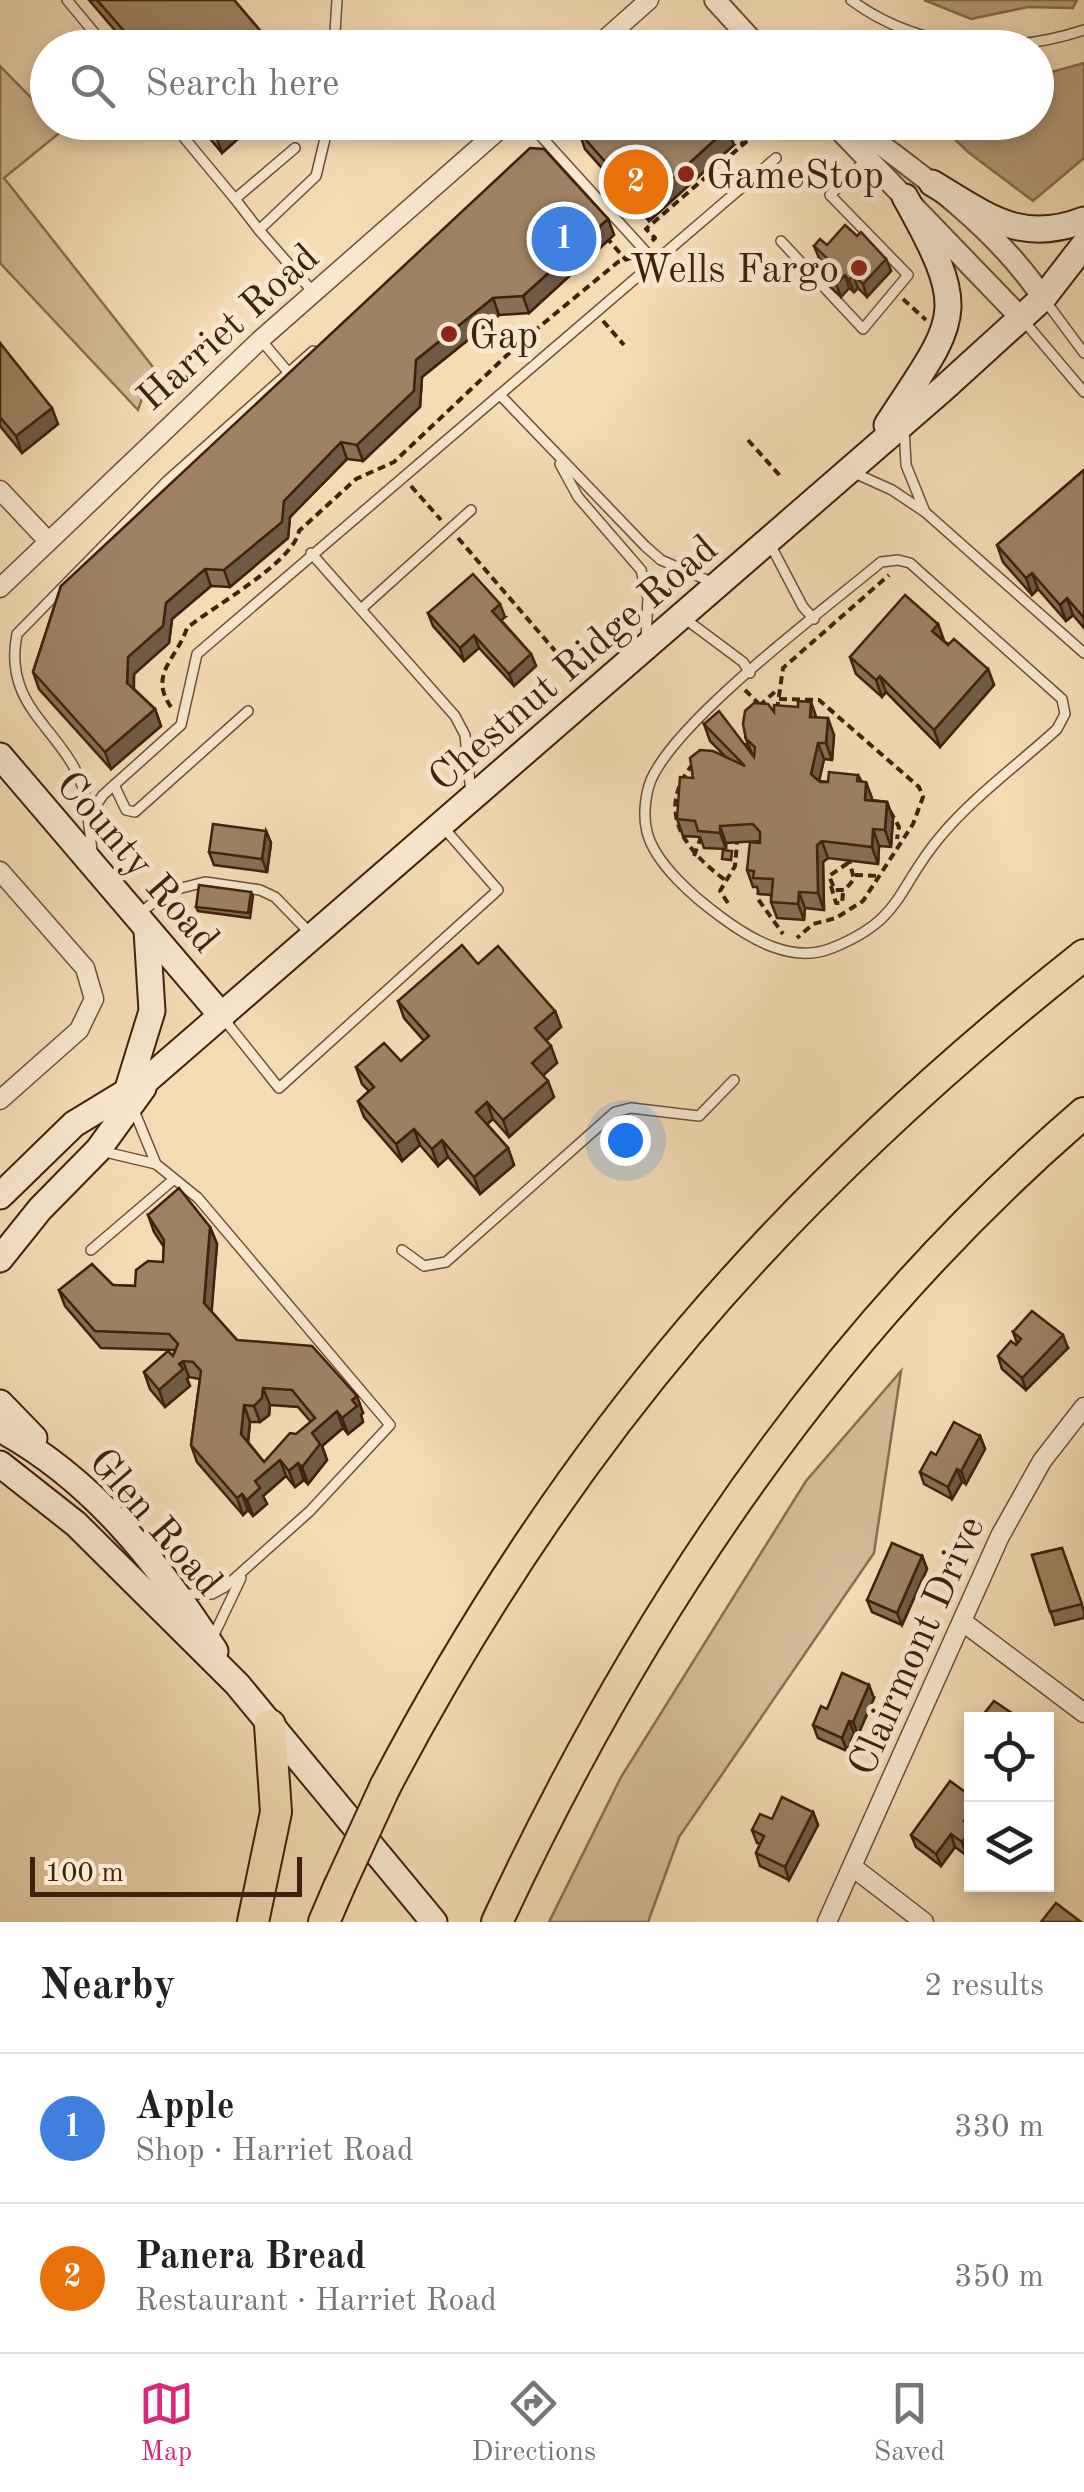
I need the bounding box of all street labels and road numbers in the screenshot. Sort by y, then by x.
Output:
street label: Harriet Road [132,238,328,420]
street label: Chestnut Ridge Road [423,529,726,801]
street label: County Road [47,766,225,962]
street label: Glen Road [80,1443,228,1605]
street label: Clairmont Drive [844,1511,994,1782]

